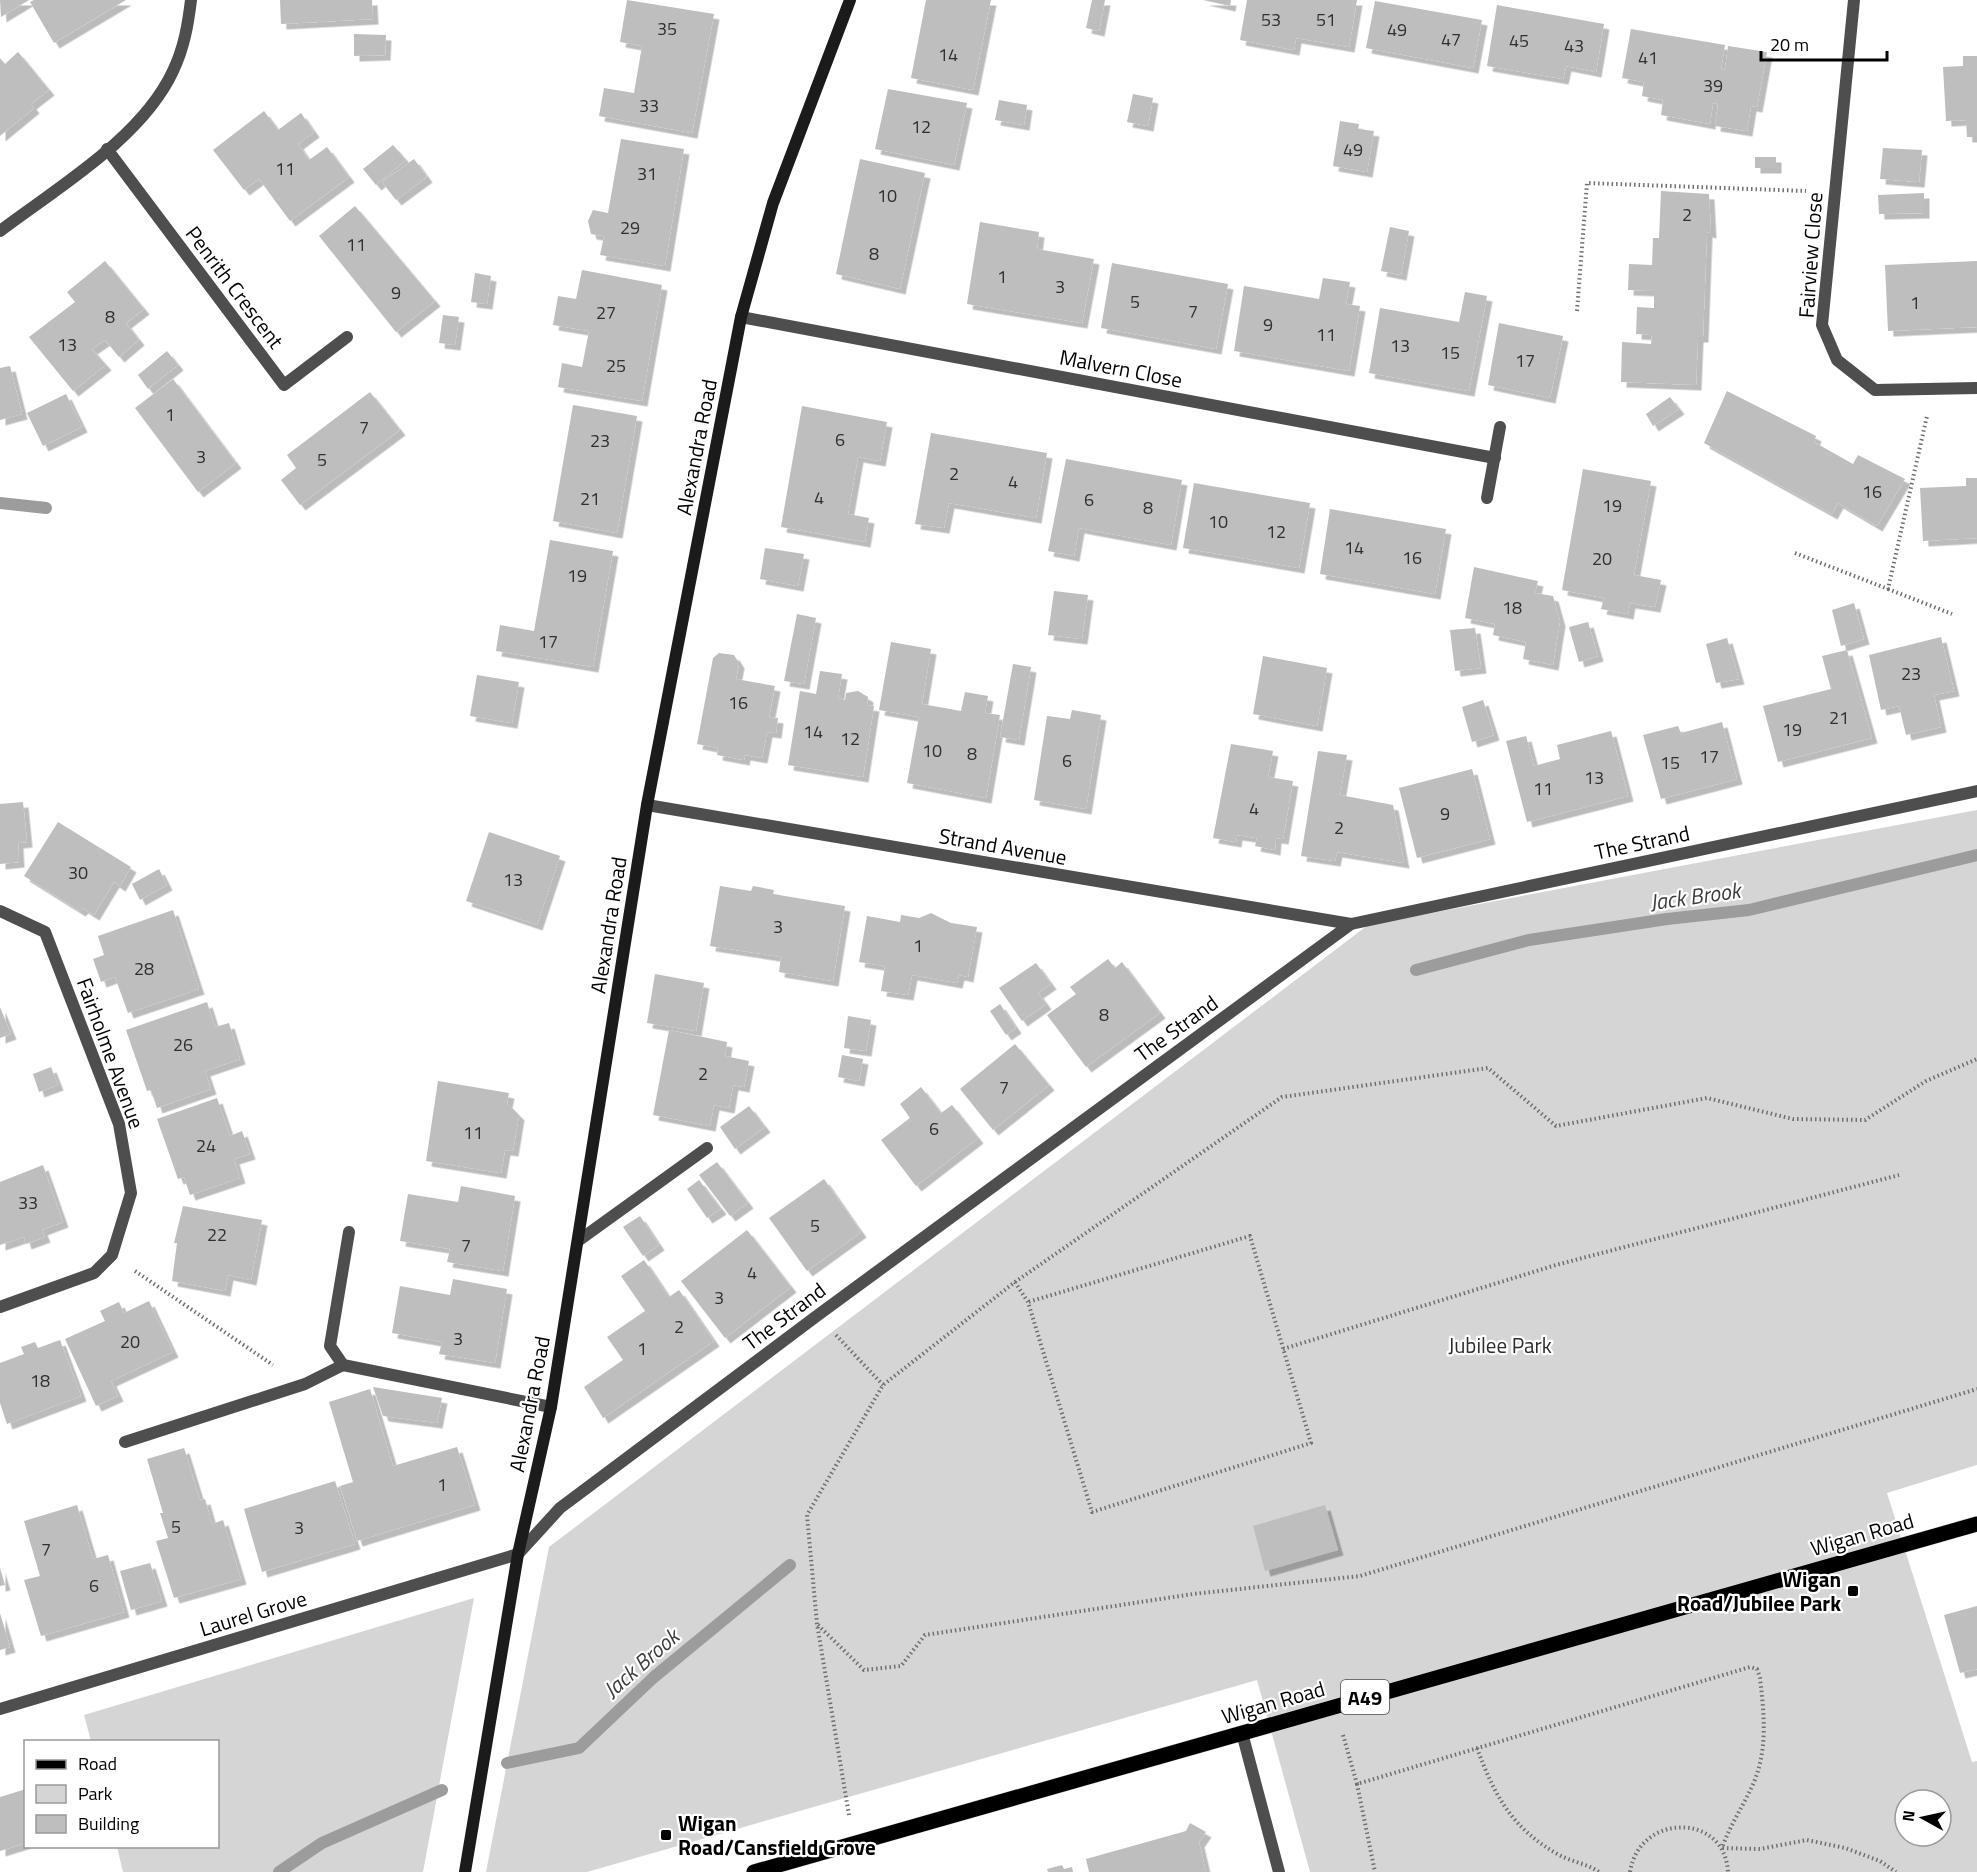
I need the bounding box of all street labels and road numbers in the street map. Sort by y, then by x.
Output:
street label: Fairview Close [1790,191,1830,319]
street label: Penrith Crescent [178,219,292,356]
street label: Malvern Close [1057,340,1185,396]
street label: Alexandra Road [667,376,725,518]
street label: The Strand [1592,816,1692,868]
street label: Strand Avenue [937,819,1069,873]
street label: Alexandra Road [581,854,635,996]
street label: Fairholme Avenue [69,973,153,1133]
street label: The Strand [1128,987,1224,1069]
street label: The Strand [736,1274,832,1358]
street label: Alexandra Road [500,1333,558,1475]
street label: Wigan Road [1807,1504,1917,1564]
street label: Laurel Grove [196,1582,310,1644]
street label: Wigan Road [1218,1672,1328,1732]
road number: A49 [1341,1680,1389,1714]

